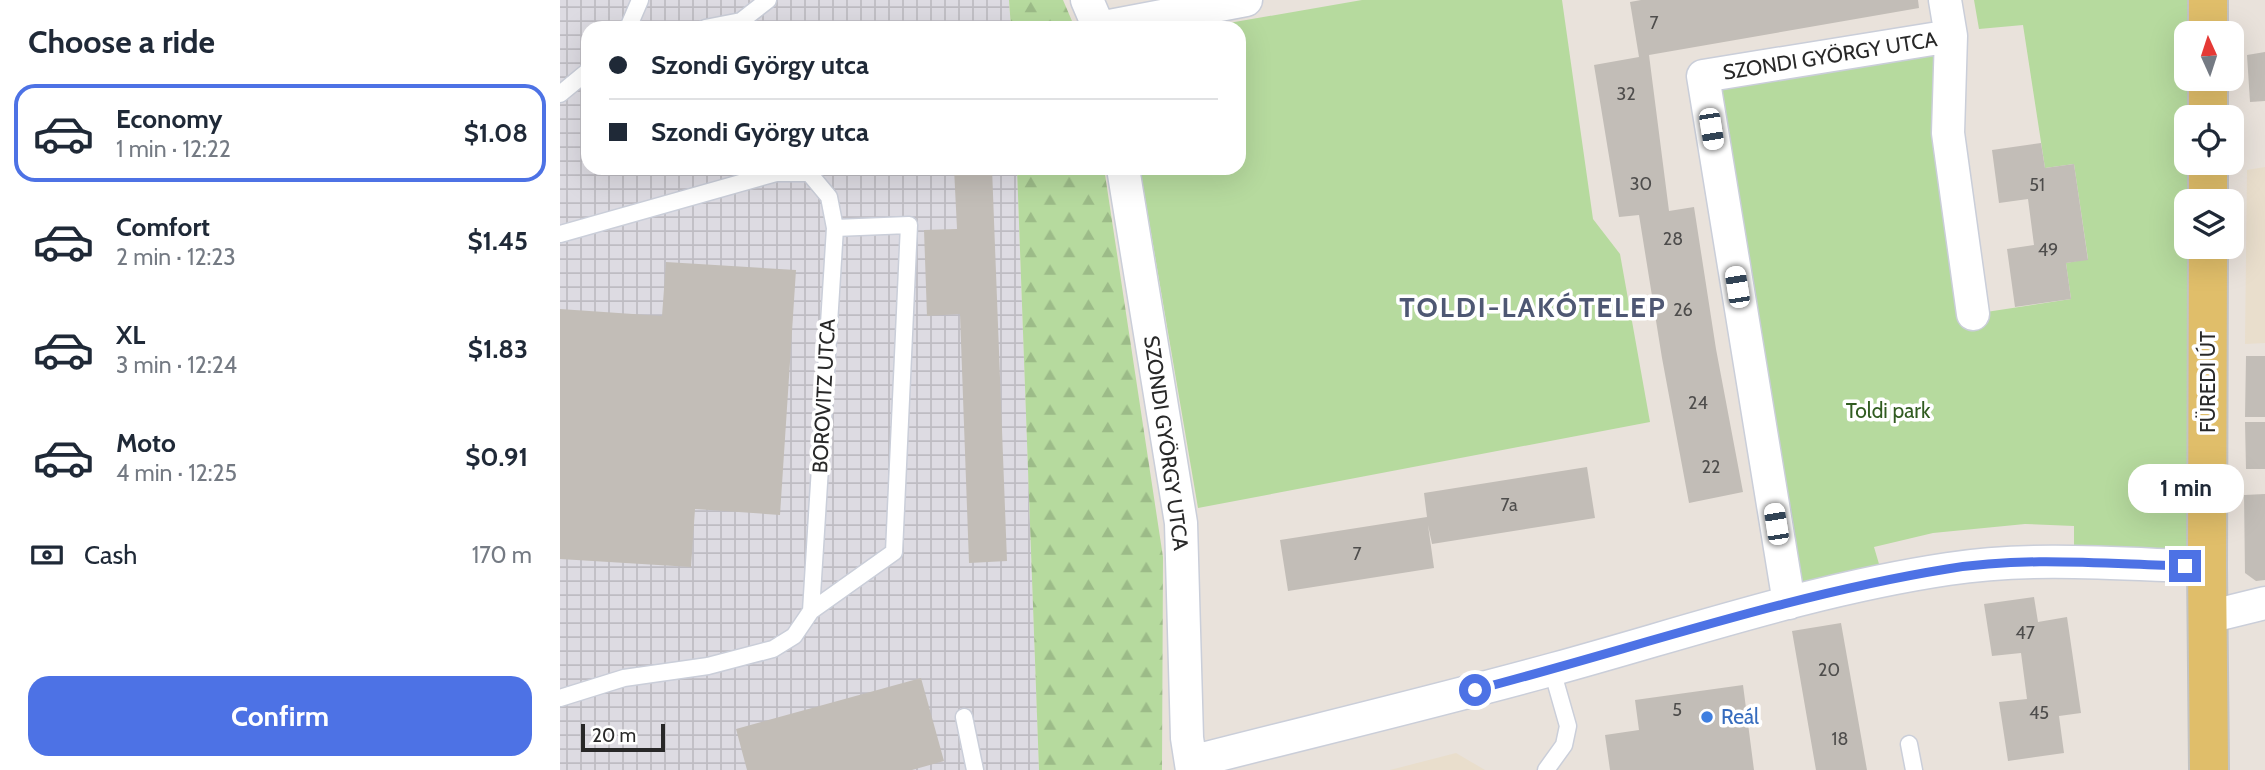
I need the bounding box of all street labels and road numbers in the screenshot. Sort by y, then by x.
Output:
street label: SZONDI GYÖRGY UTCA [1721,26,1939,85]
street label: BOROVITZ UTCA [807,318,840,474]
street label: FÜREDI ÚT [2195,331,2220,433]
street label: SZONDI GYÖRGY UTCA [1139,334,1194,552]

